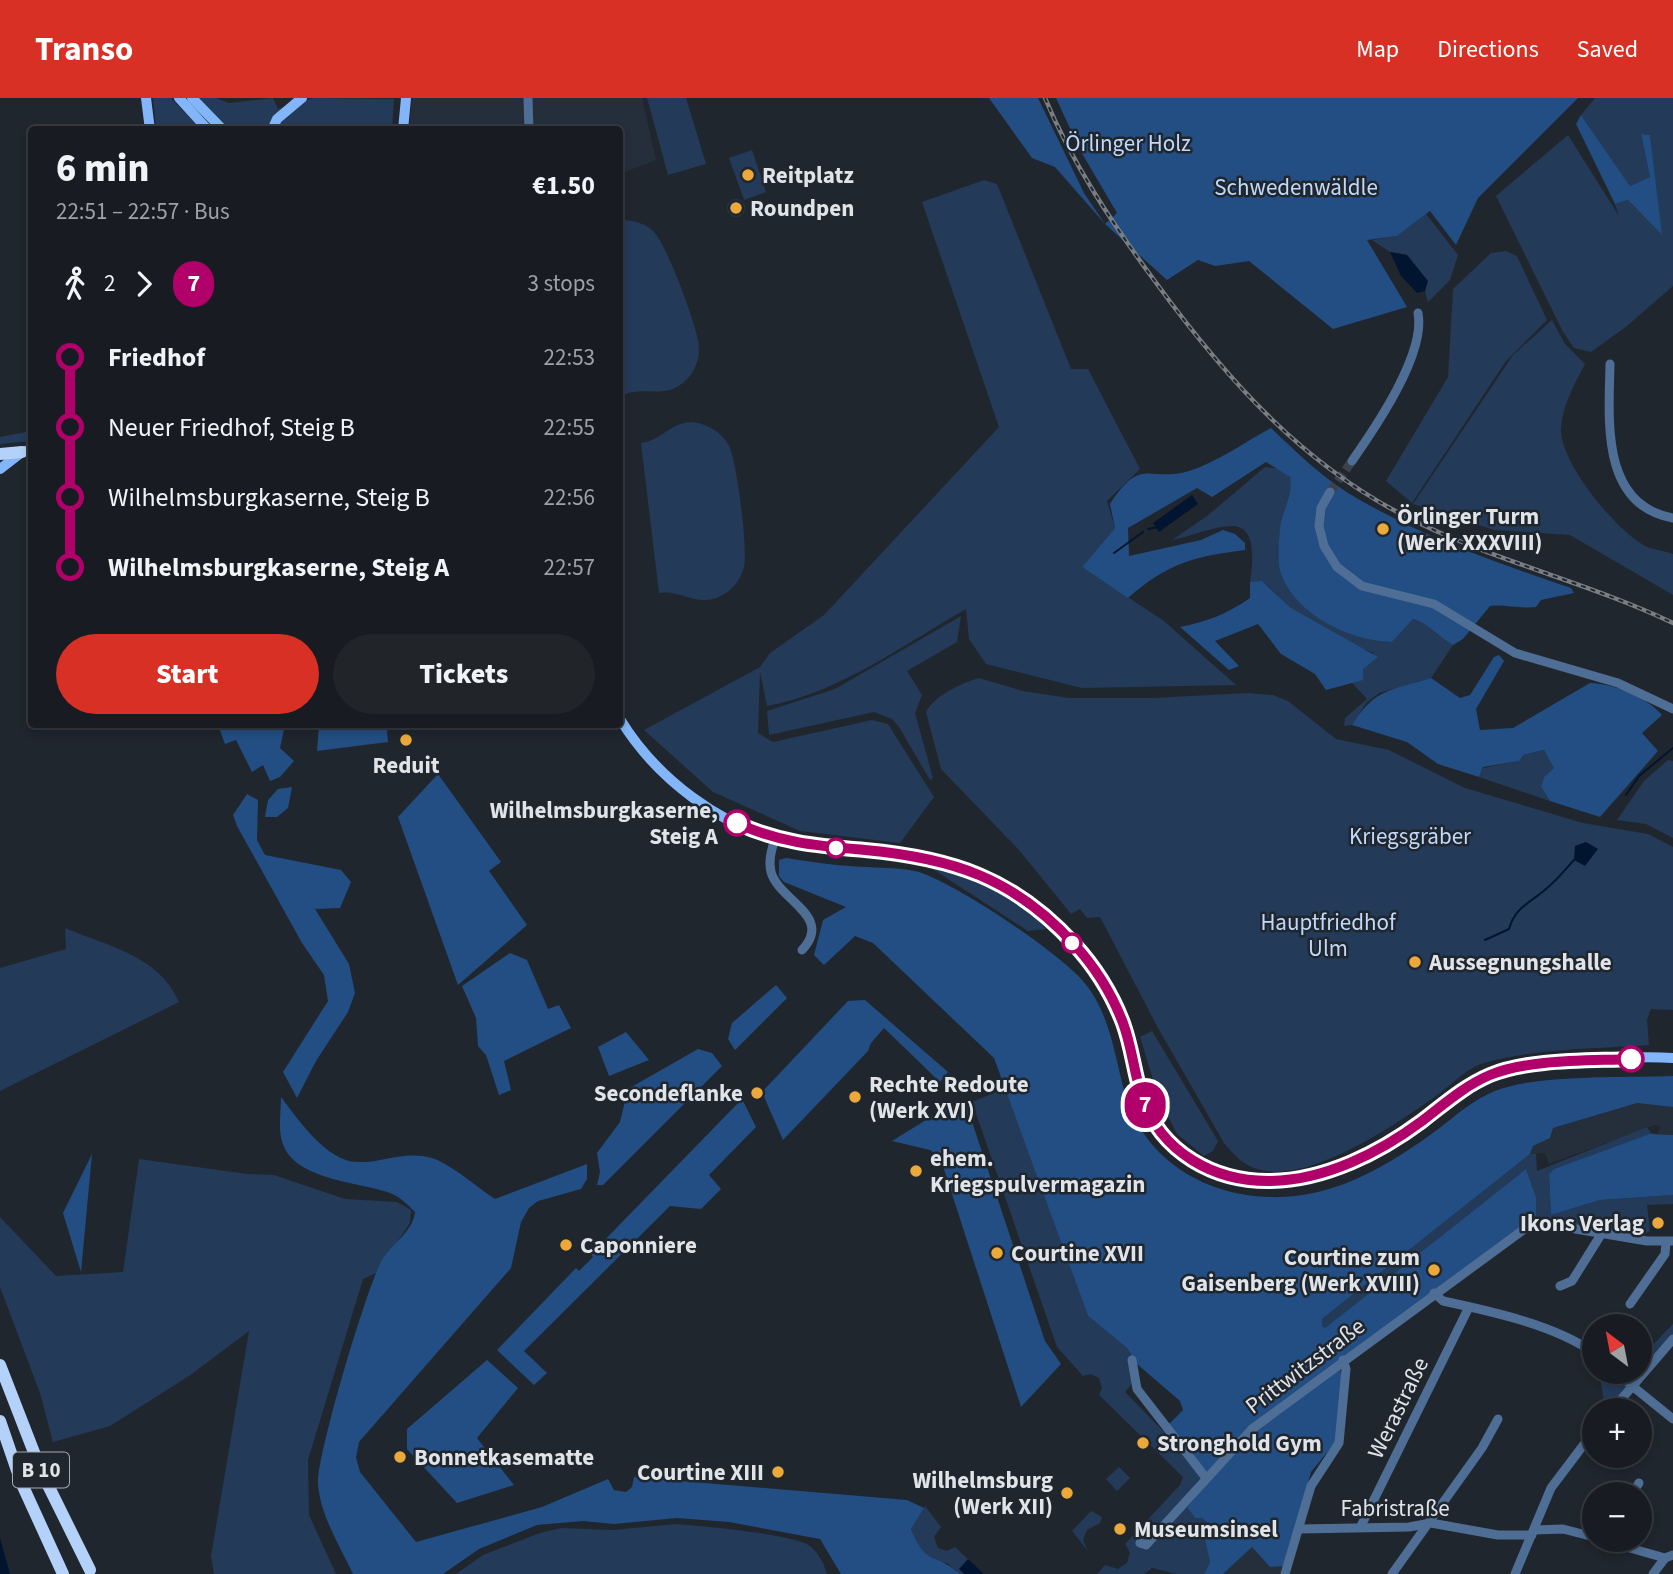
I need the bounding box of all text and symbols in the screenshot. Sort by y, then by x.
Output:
text: Transo [35,26,133,73]
text: Map [1356,32,1399,67]
text: Directions [1437,32,1539,67]
text: Saved [1577,32,1638,67]
park label: Örlinger Holz [1065,127,1191,160]
text: 6 min [56,142,149,196]
place label: Reitplatz [762,159,854,192]
text: €1.50 [532,167,595,204]
marker: Reitplatz [740,167,756,183]
park label: Schwedenwäldle [1214,171,1378,204]
place label: Roundpen [750,192,854,225]
text: 22:51 – 22:57 · Bus [56,195,230,228]
marker: Roundpen [728,200,744,216]
icon: walk [56,265,94,303]
icon: forward [125,265,163,303]
text: 7 [187,266,200,301]
text: 2 [104,267,115,300]
text: 3 stops [528,267,595,300]
text: Friedhof [108,339,205,376]
text: 22:53 [544,341,595,374]
text: Neuer Friedhof, Steig B [108,409,355,446]
text: 22:55 [544,411,595,444]
text: Wilhelmsburgkaserne, Steig B [108,479,430,516]
text: 22:56 [544,481,595,514]
place label: Örlinger Turm (Werk XXXVIII) [1397,500,1542,559]
marker: Örlinger Turm (Werk XXXVIII) [1375,521,1391,537]
text: Wilhelmsburgkaserne, Steig A [108,549,449,586]
text: 22:57 [544,551,595,584]
button: Start [56,634,319,714]
button: Tickets [333,634,595,714]
marker: Reduit [398,732,414,748]
place label: Reduit [372,749,440,782]
place label: Wilhelmsburgkaserne, Steig A [490,794,719,853]
marker: Wilhelmsburgkaserne, Steig A [724,810,750,836]
park label: Kriegsgräber [1349,820,1472,853]
unlabelled marker [826,838,846,858]
park label: Hauptfriedhof Ulm [1260,906,1397,965]
unlabelled marker [1062,933,1082,953]
place label: Aussegnungshalle [1428,946,1612,979]
marker: Aussegnungshalle [1407,954,1423,970]
unlabelled marker [1618,1046,1644,1072]
place label: Rechte Redoute (Werk XVI) [869,1068,1029,1127]
place label: Secondeflanke [594,1077,743,1110]
line badge: 7 [1122,1082,1168,1128]
marker: Secondeflanke [749,1085,765,1101]
text: 7 [1139,1087,1151,1122]
marker: Rechte Redoute (Werk XVI) [847,1089,863,1105]
place label: ehem. Kriegspulvermagazin [930,1142,1145,1201]
marker: ehem. Kriegspulvermagazin [908,1163,924,1179]
place label: Ikons Verlag [1520,1207,1644,1240]
marker: Ikons Verlag [1650,1215,1666,1231]
place label: Caponniere [580,1229,697,1262]
marker: Caponniere [558,1237,574,1253]
place label: Courtine XVII [1011,1237,1144,1270]
place label: Courtine zum Gaisenberg (Werk XVIII) [1181,1241,1420,1300]
marker: Courtine XVII [989,1245,1005,1261]
marker: Courtine zum Gaisenberg (Werk XVIII) [1426,1262,1442,1278]
street label: Prittwitzstraße [1238,1310,1372,1422]
north arrow [1582,1314,1652,1384]
map controls [1582,1314,1652,1552]
street label: Werastraße [1359,1352,1437,1464]
button: + [1582,1398,1652,1468]
place label: Stronghold Gym [1157,1427,1322,1460]
marker: Stronghold Gym [1135,1435,1151,1451]
place label: Bonnetkasematte [414,1441,594,1474]
marker: Bonnetkasematte [392,1449,408,1465]
road number: B 10 [13,1452,69,1488]
place label: Courtine XIII [637,1456,764,1489]
marker: Courtine XIII [770,1464,786,1480]
place label: Wilhelmsburg (Werk XII) [912,1464,1053,1523]
button: − [1582,1482,1652,1552]
marker: Wilhelmsburg (Werk XII) [1059,1485,1075,1501]
street label: Fabristraße [1340,1492,1450,1525]
place label: Museumsinsel [1134,1513,1278,1546]
marker: Museumsinsel [1112,1521,1128,1537]

